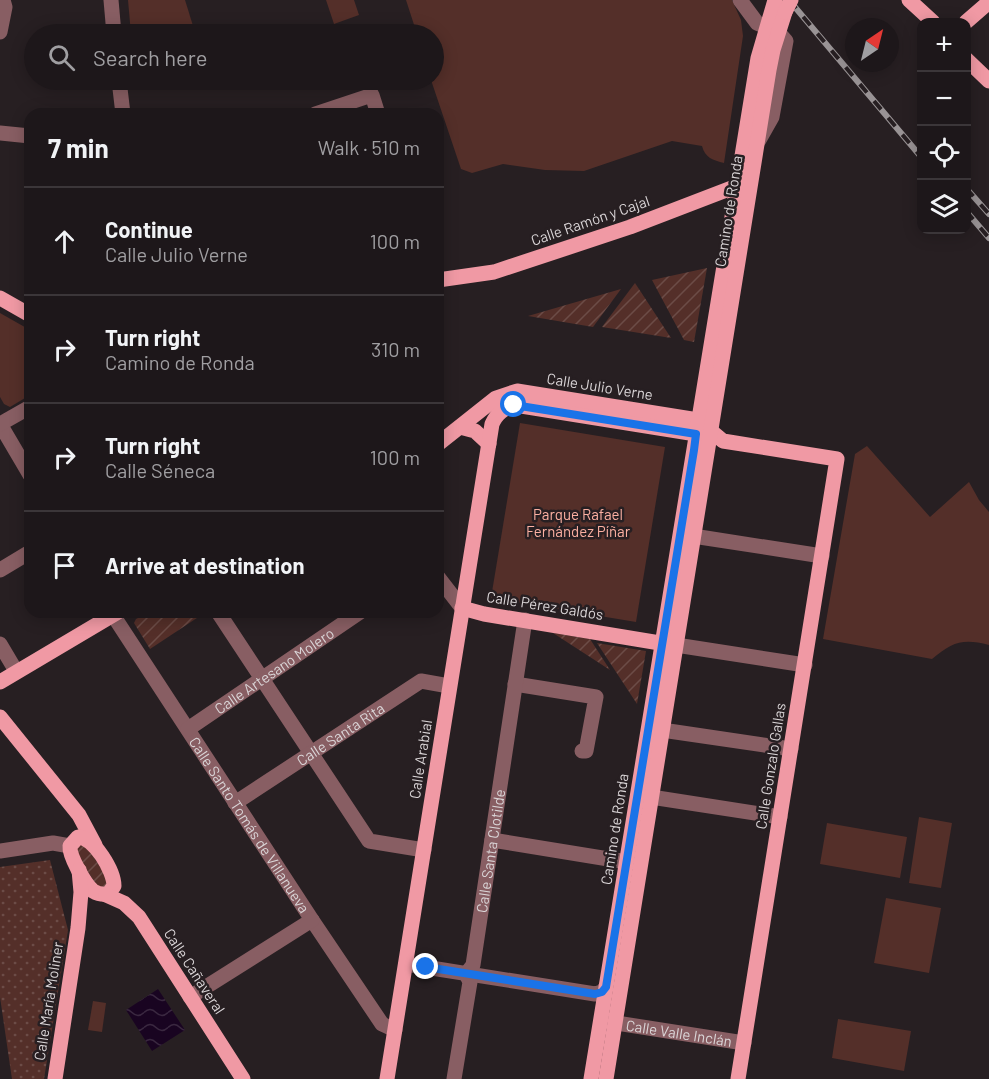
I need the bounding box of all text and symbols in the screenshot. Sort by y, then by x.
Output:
north arrow [845,18,899,72]
map controls [917,18,971,234]
button: + [917,18,971,72]
search box [24,24,444,90]
icon: search [45,41,78,74]
text: Search here [93,44,207,70]
button: − [917,72,971,126]
button: locate [917,126,971,180]
text: 7 min [48,132,109,163]
text: Walk · 510 m [318,135,420,159]
street label: Camino de Ronda [710,154,746,268]
button: layers [917,180,971,234]
street label: Calle Ramón y Cajal [528,191,652,249]
text: Continue [105,216,193,242]
icon: ahead [48,225,81,258]
text: 100 m [370,229,420,253]
text: Calle Julio Verne [105,242,248,266]
text: Turn right [105,324,200,350]
icon: right [48,333,81,366]
text: 310 m [371,337,420,361]
text: Camino de Ronda [105,350,255,374]
street label: Calle Julio Verne [546,369,654,403]
route start [500,391,526,417]
text: Turn right [105,432,200,458]
icon: right [48,441,81,474]
text: 100 m [370,445,420,469]
text: Calle Séneca [105,458,215,482]
park label: Parque Rafael Fernández Píñar [526,505,631,540]
icon: arrive [48,549,81,582]
text: Arrive at destination [105,552,304,578]
street label: Calle Pérez Galdós [485,587,605,623]
street label: Calle Artesano Molero [211,624,337,717]
street label: Calle Santa Rita [293,699,388,769]
street label: Calle Gonzalo Gallas [751,702,789,830]
street label: Calle Arabial [405,718,435,800]
street label: Calle Santo Tomás de Villanueva [186,733,314,916]
street label: Camino de Ronda [596,772,632,886]
street label: Calle Santa Clotilde [472,788,508,914]
street label: Calle Cañaveral [161,925,229,1017]
street label: Calle María Moliner [30,940,66,1062]
route end [412,953,438,979]
street label: Calle Valle Inclán [625,1016,733,1050]

